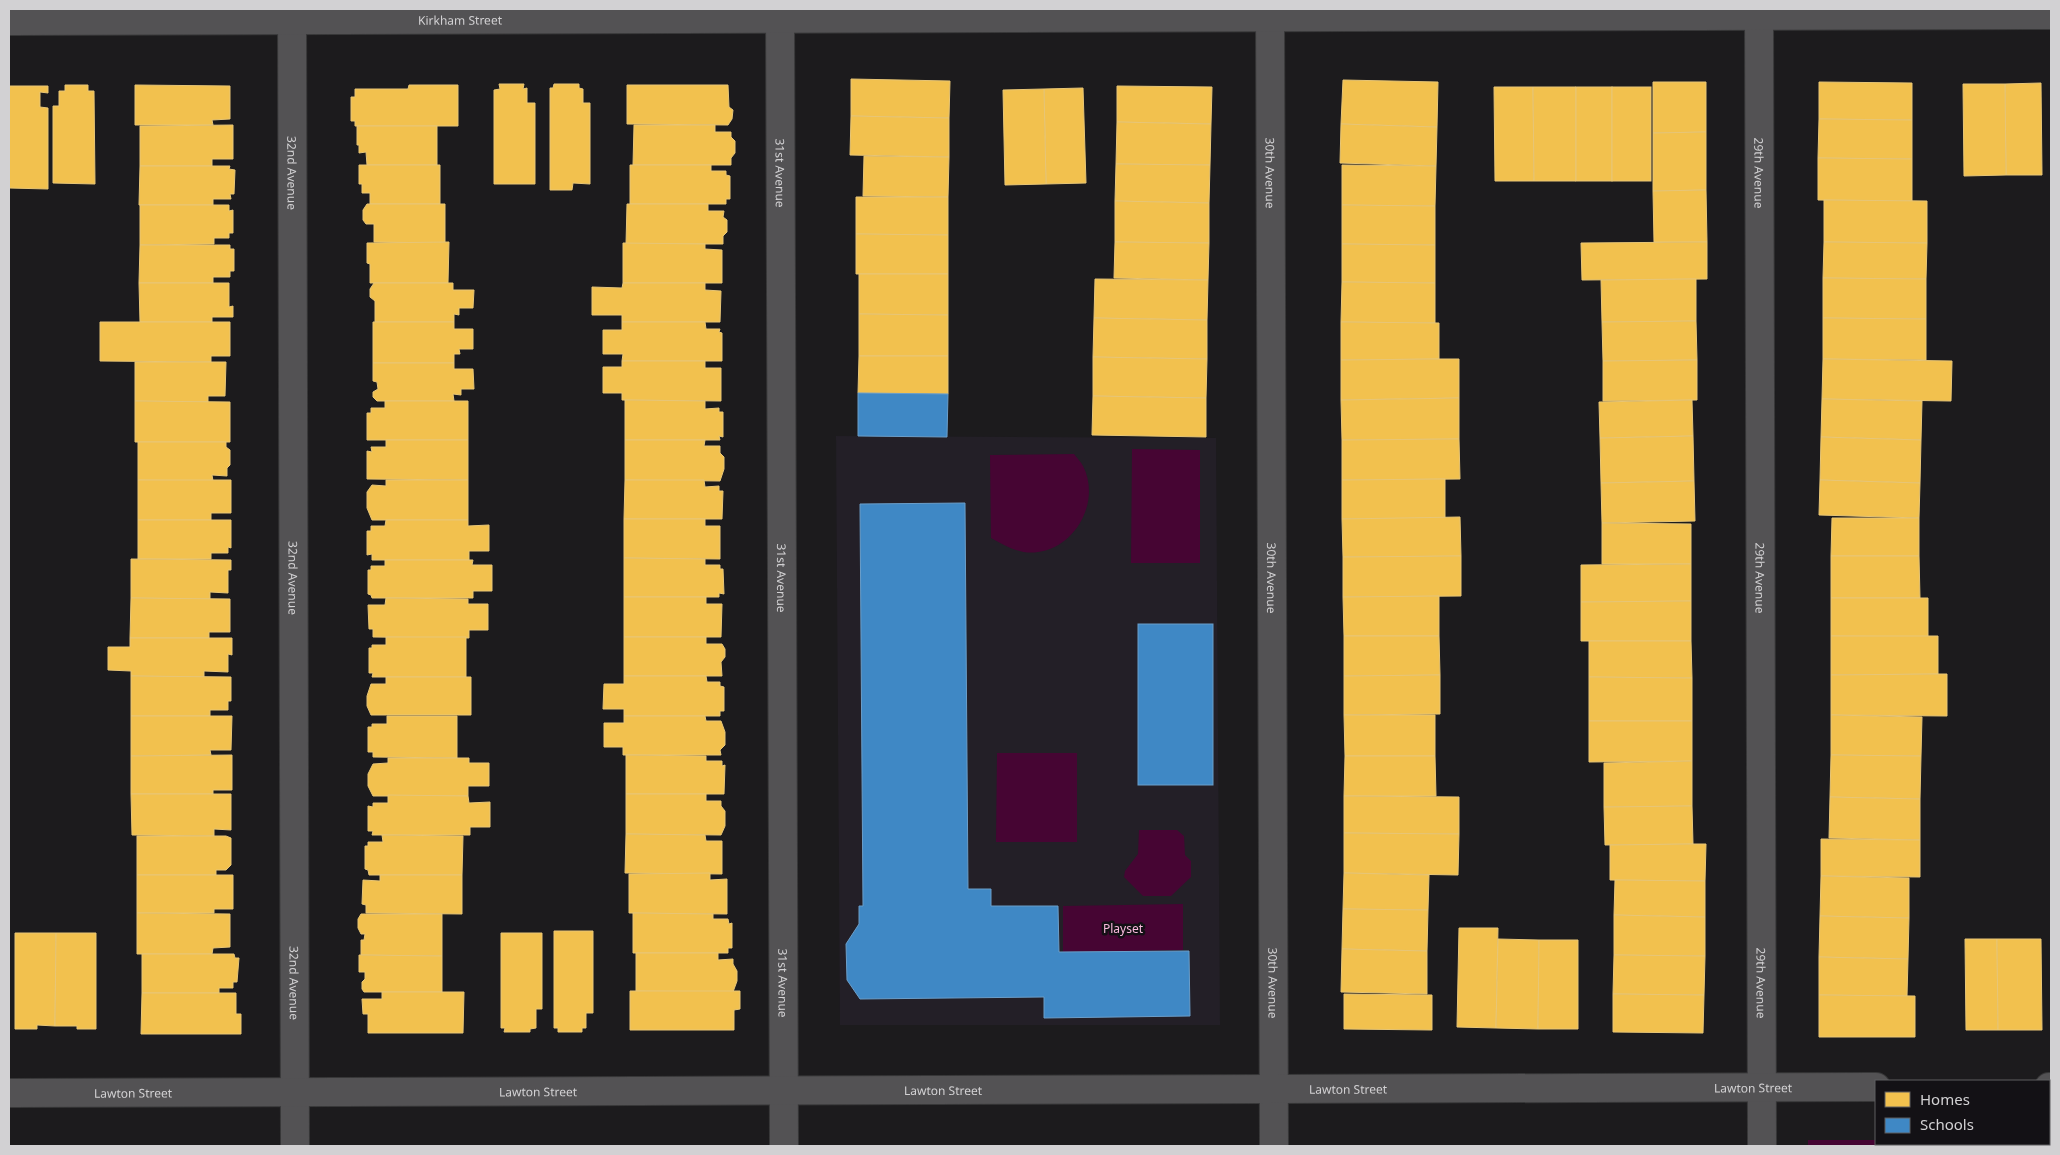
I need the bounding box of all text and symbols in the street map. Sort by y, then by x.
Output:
street label: Kirkham Street [418,11,503,28]
street label: 32nd Avenue [284,136,301,210]
street label: 31st Avenue [772,138,789,208]
street label: 30th Avenue [1262,138,1279,209]
street label: 29th Avenue [1751,138,1768,209]
street label: 32nd Avenue [285,541,302,615]
street label: 31st Avenue [773,543,791,613]
street label: 30th Avenue [1263,543,1281,614]
street label: 29th Avenue [1752,543,1769,614]
park label: Playset [1103,920,1144,937]
street label: 32nd Avenue [286,946,303,1020]
street label: 31st Avenue [775,948,792,1018]
street label: 30th Avenue [1265,948,1282,1019]
street label: 29th Avenue [1753,948,1770,1019]
street label: Lawton Street [1714,1079,1793,1096]
street label: Lawton Street [1309,1080,1388,1097]
legend [1875,1080,2050,1145]
street label: Lawton Street [904,1081,983,1099]
street label: Lawton Street [499,1083,578,1100]
street label: Lawton Street [94,1084,173,1101]
text: Homes [1920,1089,1970,1109]
text: Schools [1920,1114,1974,1134]

